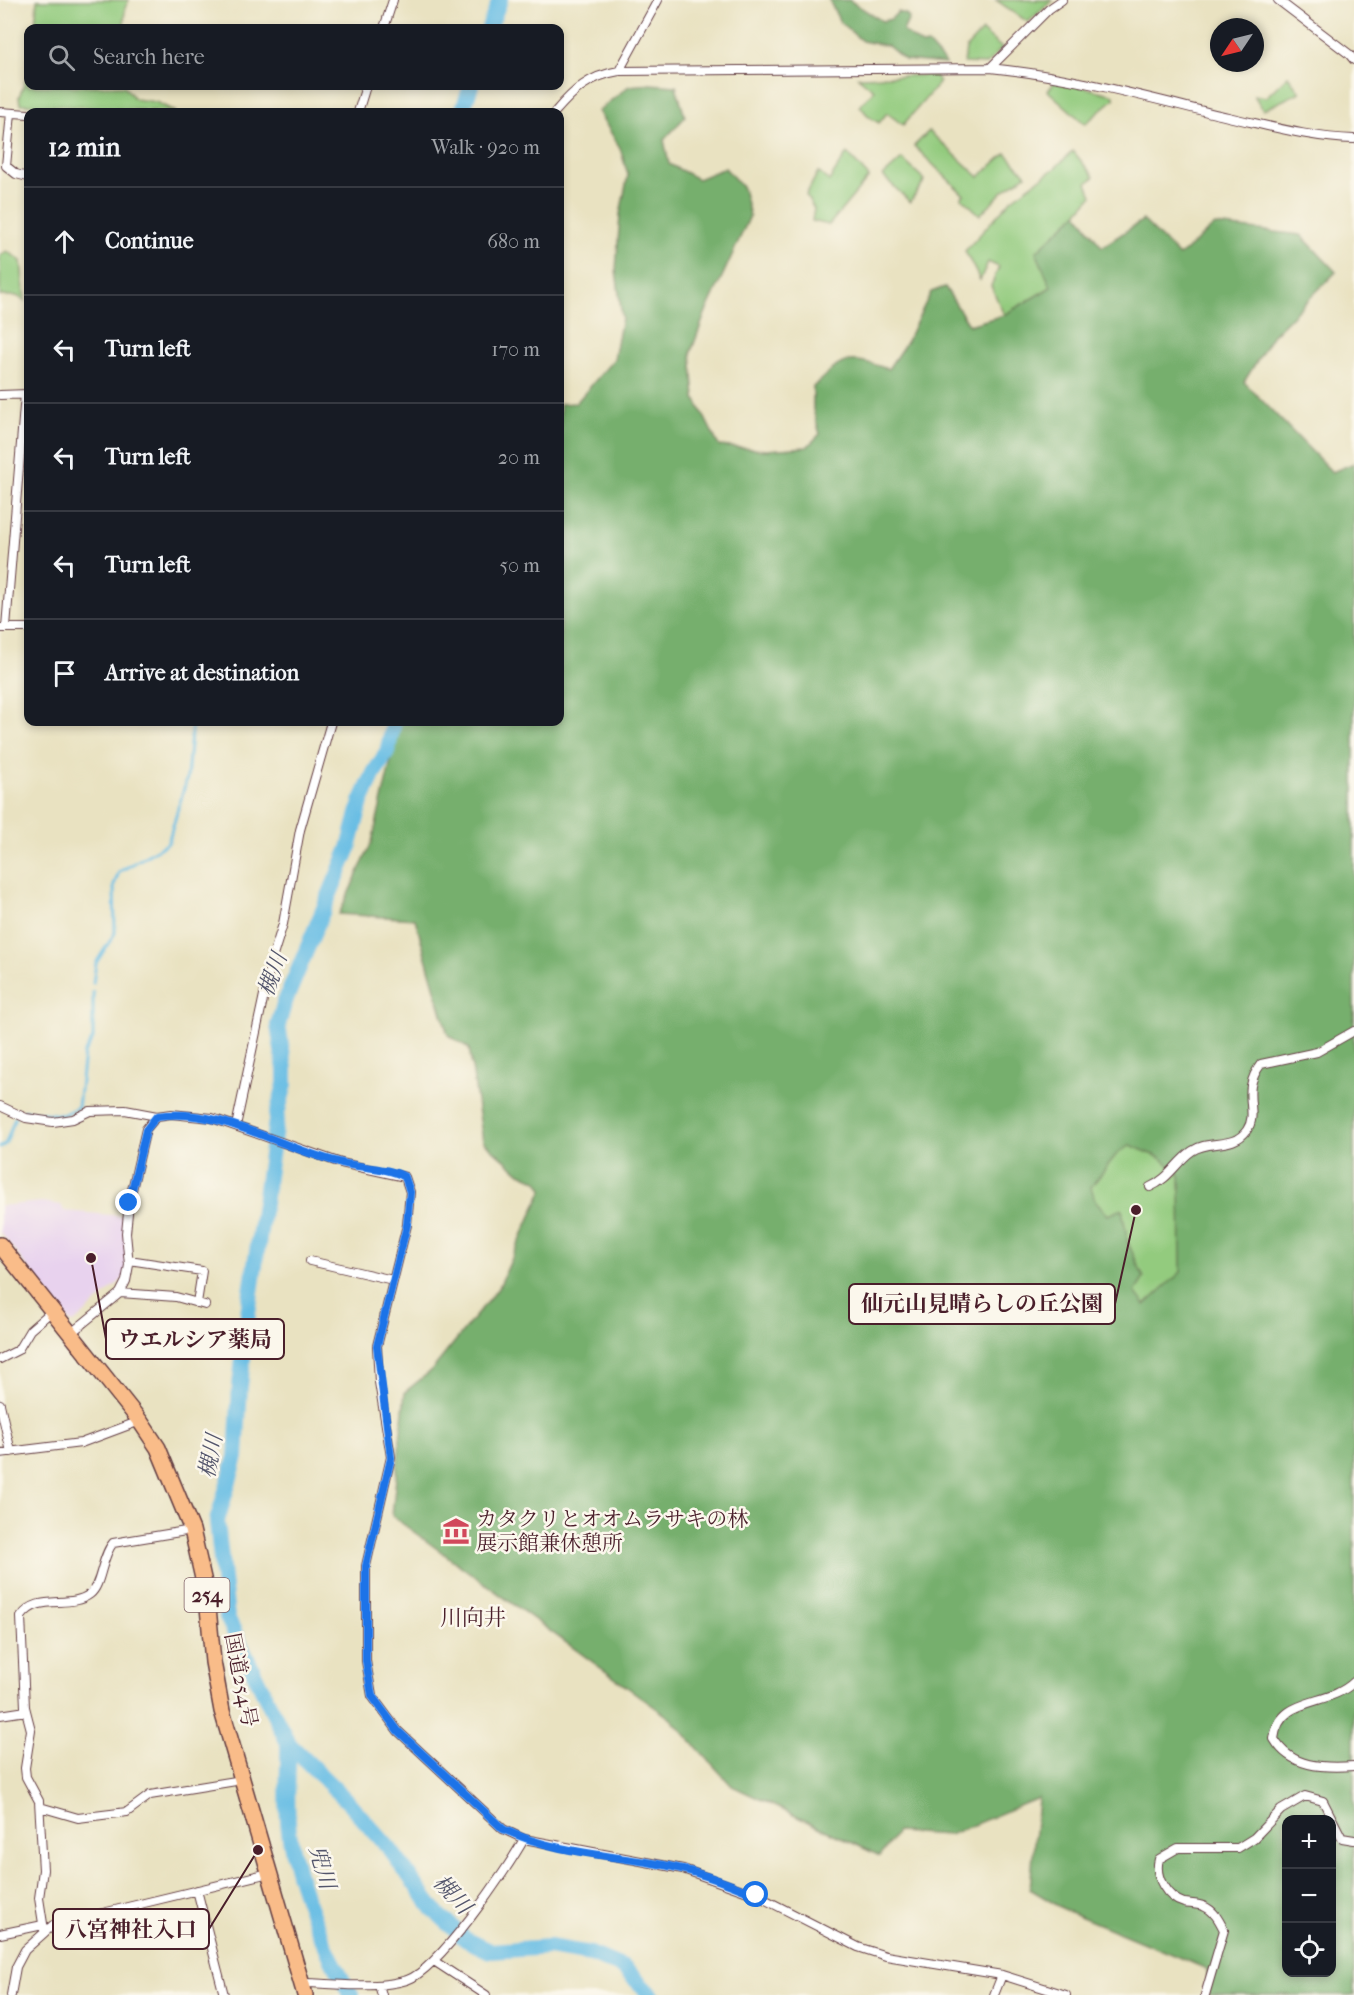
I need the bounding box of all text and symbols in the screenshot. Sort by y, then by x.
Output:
north arrow [1210,18,1264,72]
search box [24,24,564,90]
icon: search [45,41,78,74]
text: Search here [93,44,205,70]
text: 12 min [48,132,121,163]
text: Walk · 920 m [431,136,540,159]
icon: ahead [48,225,81,258]
text: Continue [105,228,194,254]
text: 680 m [487,230,540,253]
icon: left [48,333,81,366]
text: Turn left [105,336,191,362]
text: 170 m [491,338,540,361]
icon: left [48,441,81,474]
text: Turn left [105,444,191,470]
text: 20 m [498,446,540,469]
icon: left [48,549,81,582]
text: Turn left [105,552,191,578]
text: 50 m [499,554,540,577]
icon: arrive [48,657,81,690]
text: Arrive at destination [105,660,299,686]
water label: 槻川 [253,947,293,999]
route end [115,1189,141,1215]
callout: 仙元山見晴らしの丘公園 [849,1284,1115,1324]
text: 仙元山見晴らしの丘公園 [861,1291,1103,1317]
callout: ウエルシア薬局 [106,1319,284,1359]
text: ウエルシア薬局 [118,1327,272,1353]
water label: 槻川 [194,1430,228,1480]
place label: カタクリとオオムラサキの林 展示館兼休憩所 [476,1507,748,1555]
museum icon: カタクリとオオムラサキの林 展示館兼休憩所 [441,1516,471,1546]
road number: 254 [184,1578,230,1612]
district label: 川向井 [440,1605,506,1631]
street label: 国道254号 [220,1631,262,1729]
map controls [1282,1815,1336,1977]
button: + [1282,1815,1336,1869]
water label: 兜川 [303,1843,341,1894]
button: − [1282,1869,1336,1923]
water label: 槻川 [428,1870,478,1921]
route start [742,1881,768,1907]
callout: 八宮神社入口 [53,1909,209,1949]
text: 八宮神社入口 [65,1917,197,1943]
button: locate [1282,1923,1336,1977]

